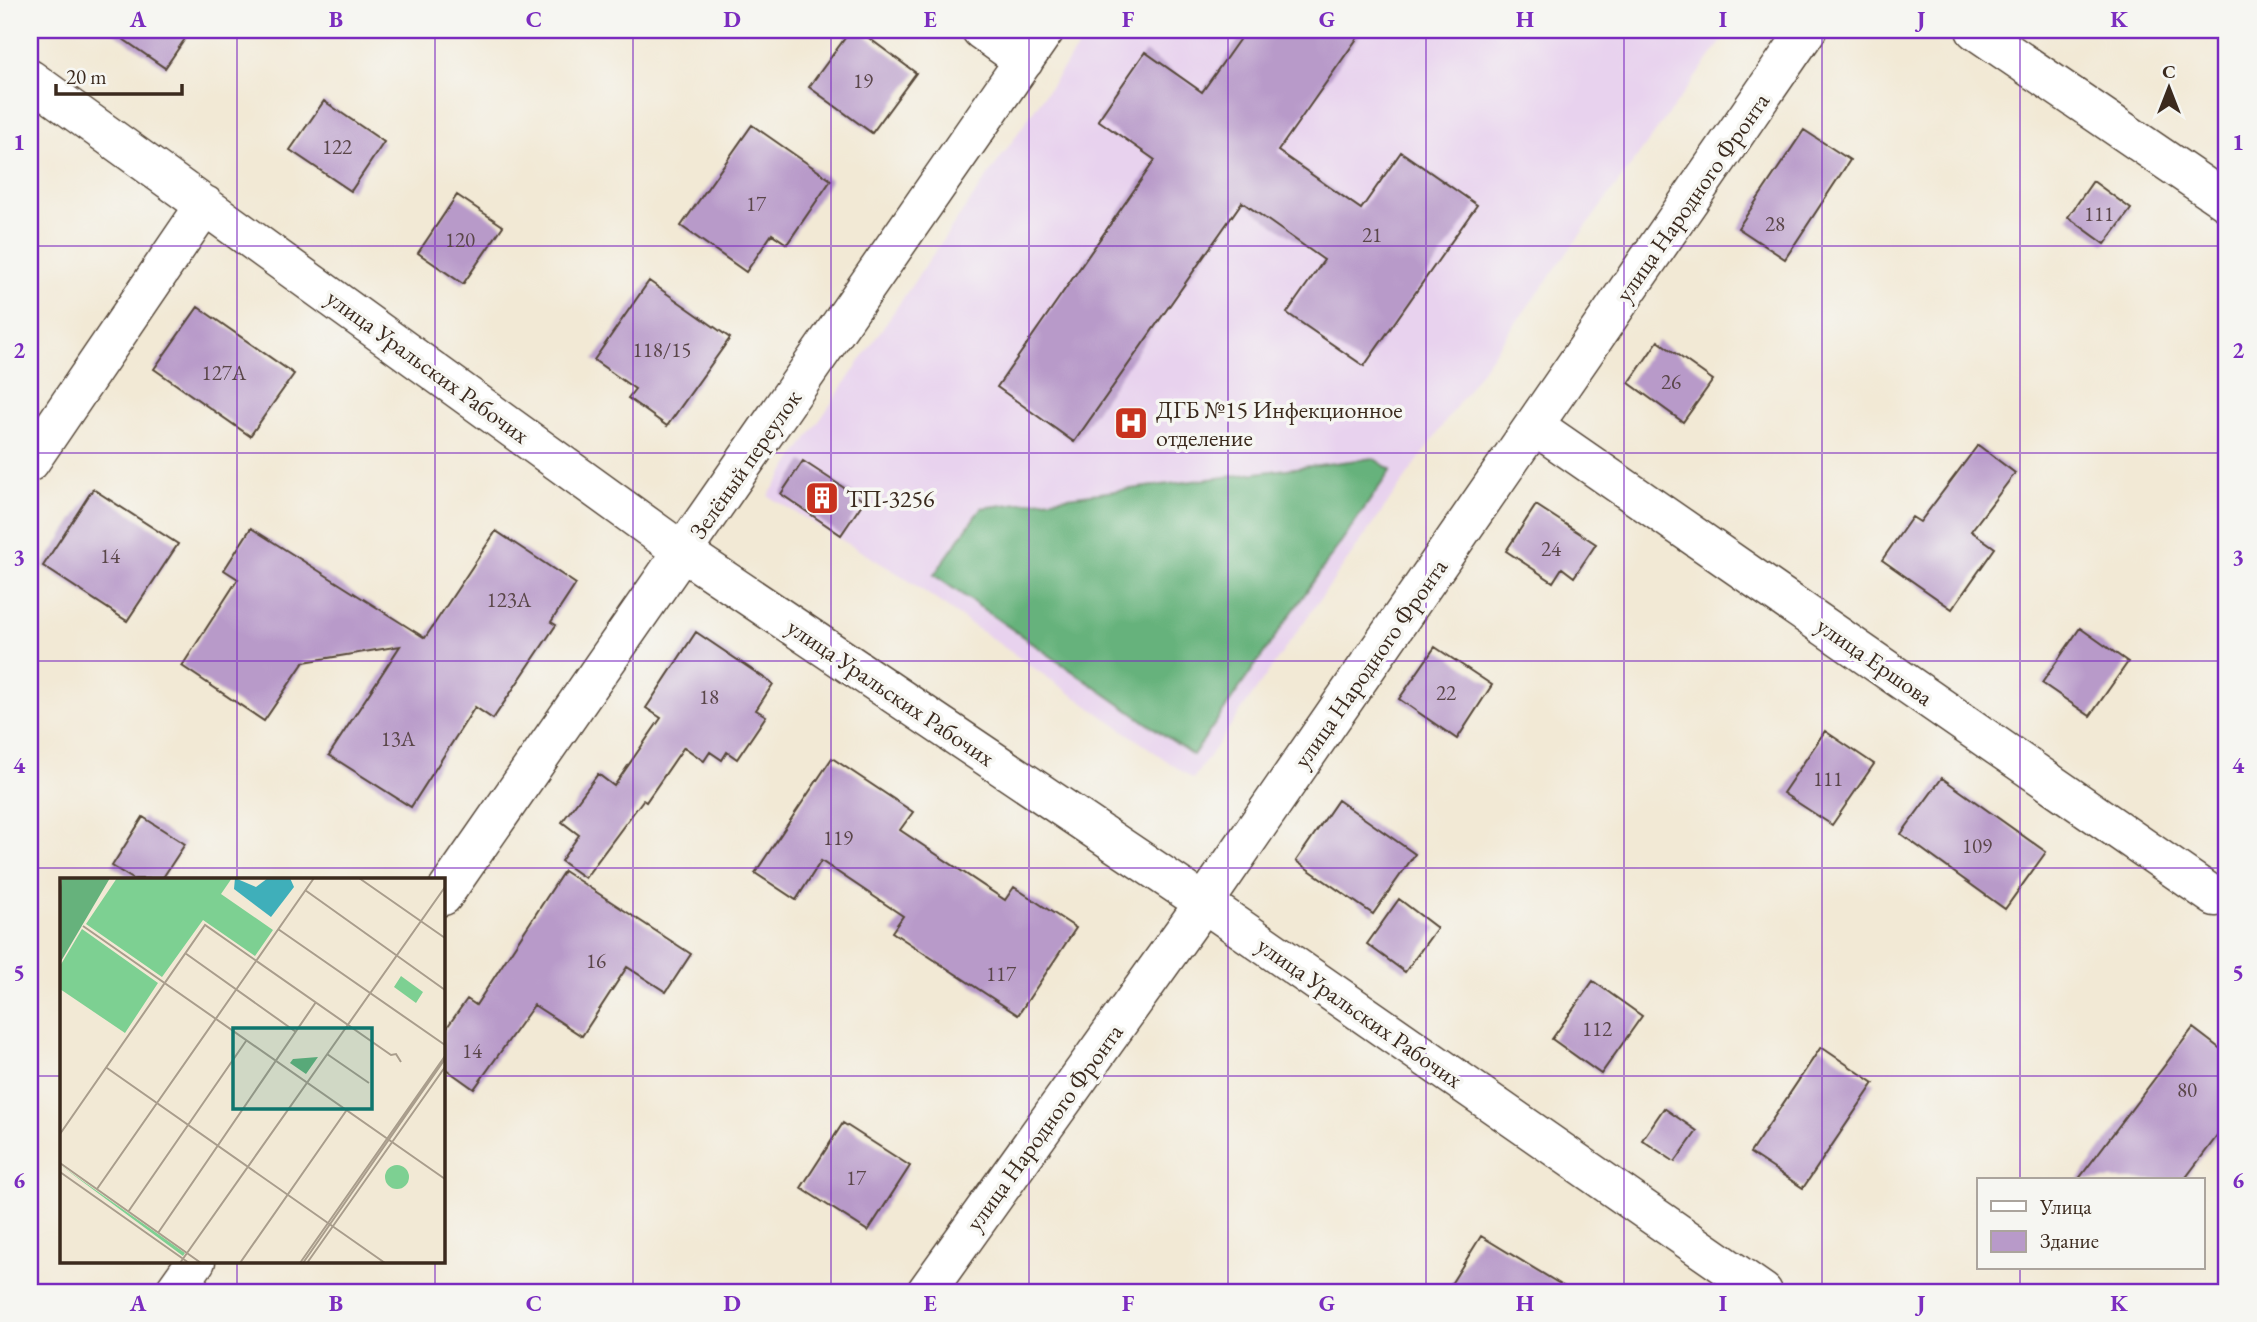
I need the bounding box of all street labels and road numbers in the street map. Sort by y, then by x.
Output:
street label: улица Народного Фронта [1608,86,1776,308]
street label: улица Уральских Рабочих [320,282,536,451]
street label: Зелёный переулок [682,383,808,545]
street label: улица Народного Фронта [1286,552,1454,774]
street label: улица Ершова [1811,610,1940,713]
street label: улица Уральских Рабочих [781,611,1001,773]
street label: улица Уральских Рабочих [1251,929,1469,1095]
street label: улица Народного Фронта [958,1017,1130,1237]

